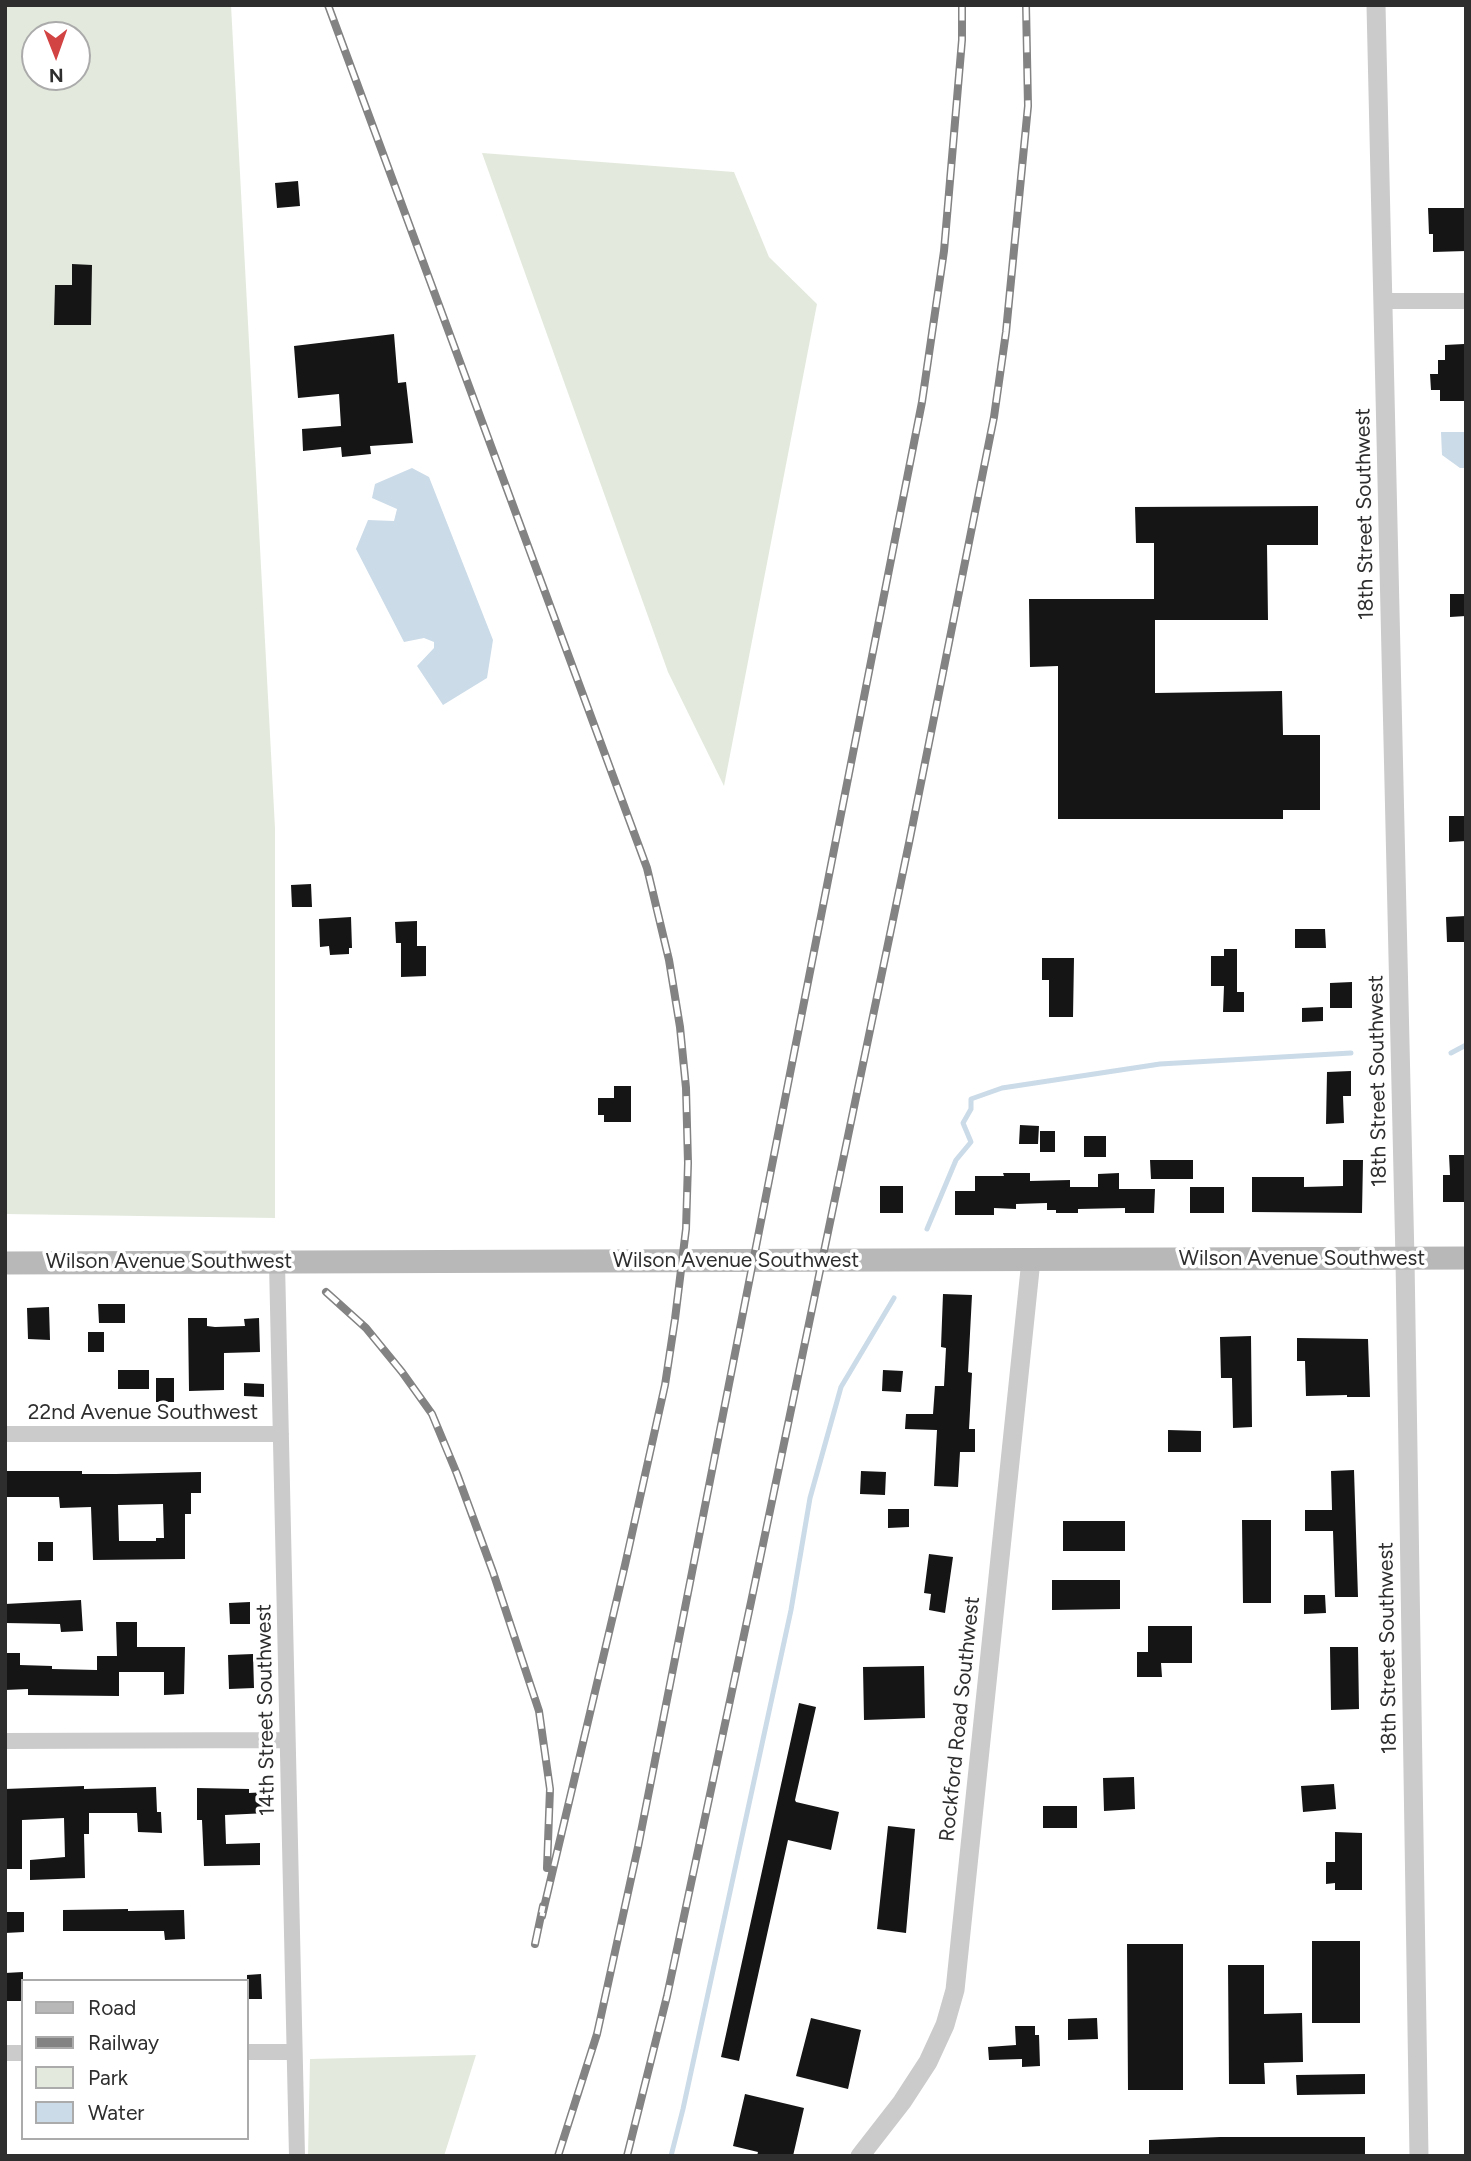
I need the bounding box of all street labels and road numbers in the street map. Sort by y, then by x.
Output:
street label: 18th Street Southwest [1351,408,1379,620]
street label: 18th Street Southwest [1364,975,1392,1187]
street label: Wilson Avenue Southwest [1179,1246,1425,1272]
street label: Wilson Avenue Southwest [613,1248,859,1274]
street label: Wilson Avenue Southwest [46,1249,292,1275]
street label: 22nd Avenue Southwest [28,1400,258,1426]
street label: 18th Street Southwest [1374,1542,1402,1754]
street label: Rockford Road Southwest [935,1595,985,1843]
street label: 14th Street Southwest [252,1604,280,1816]

